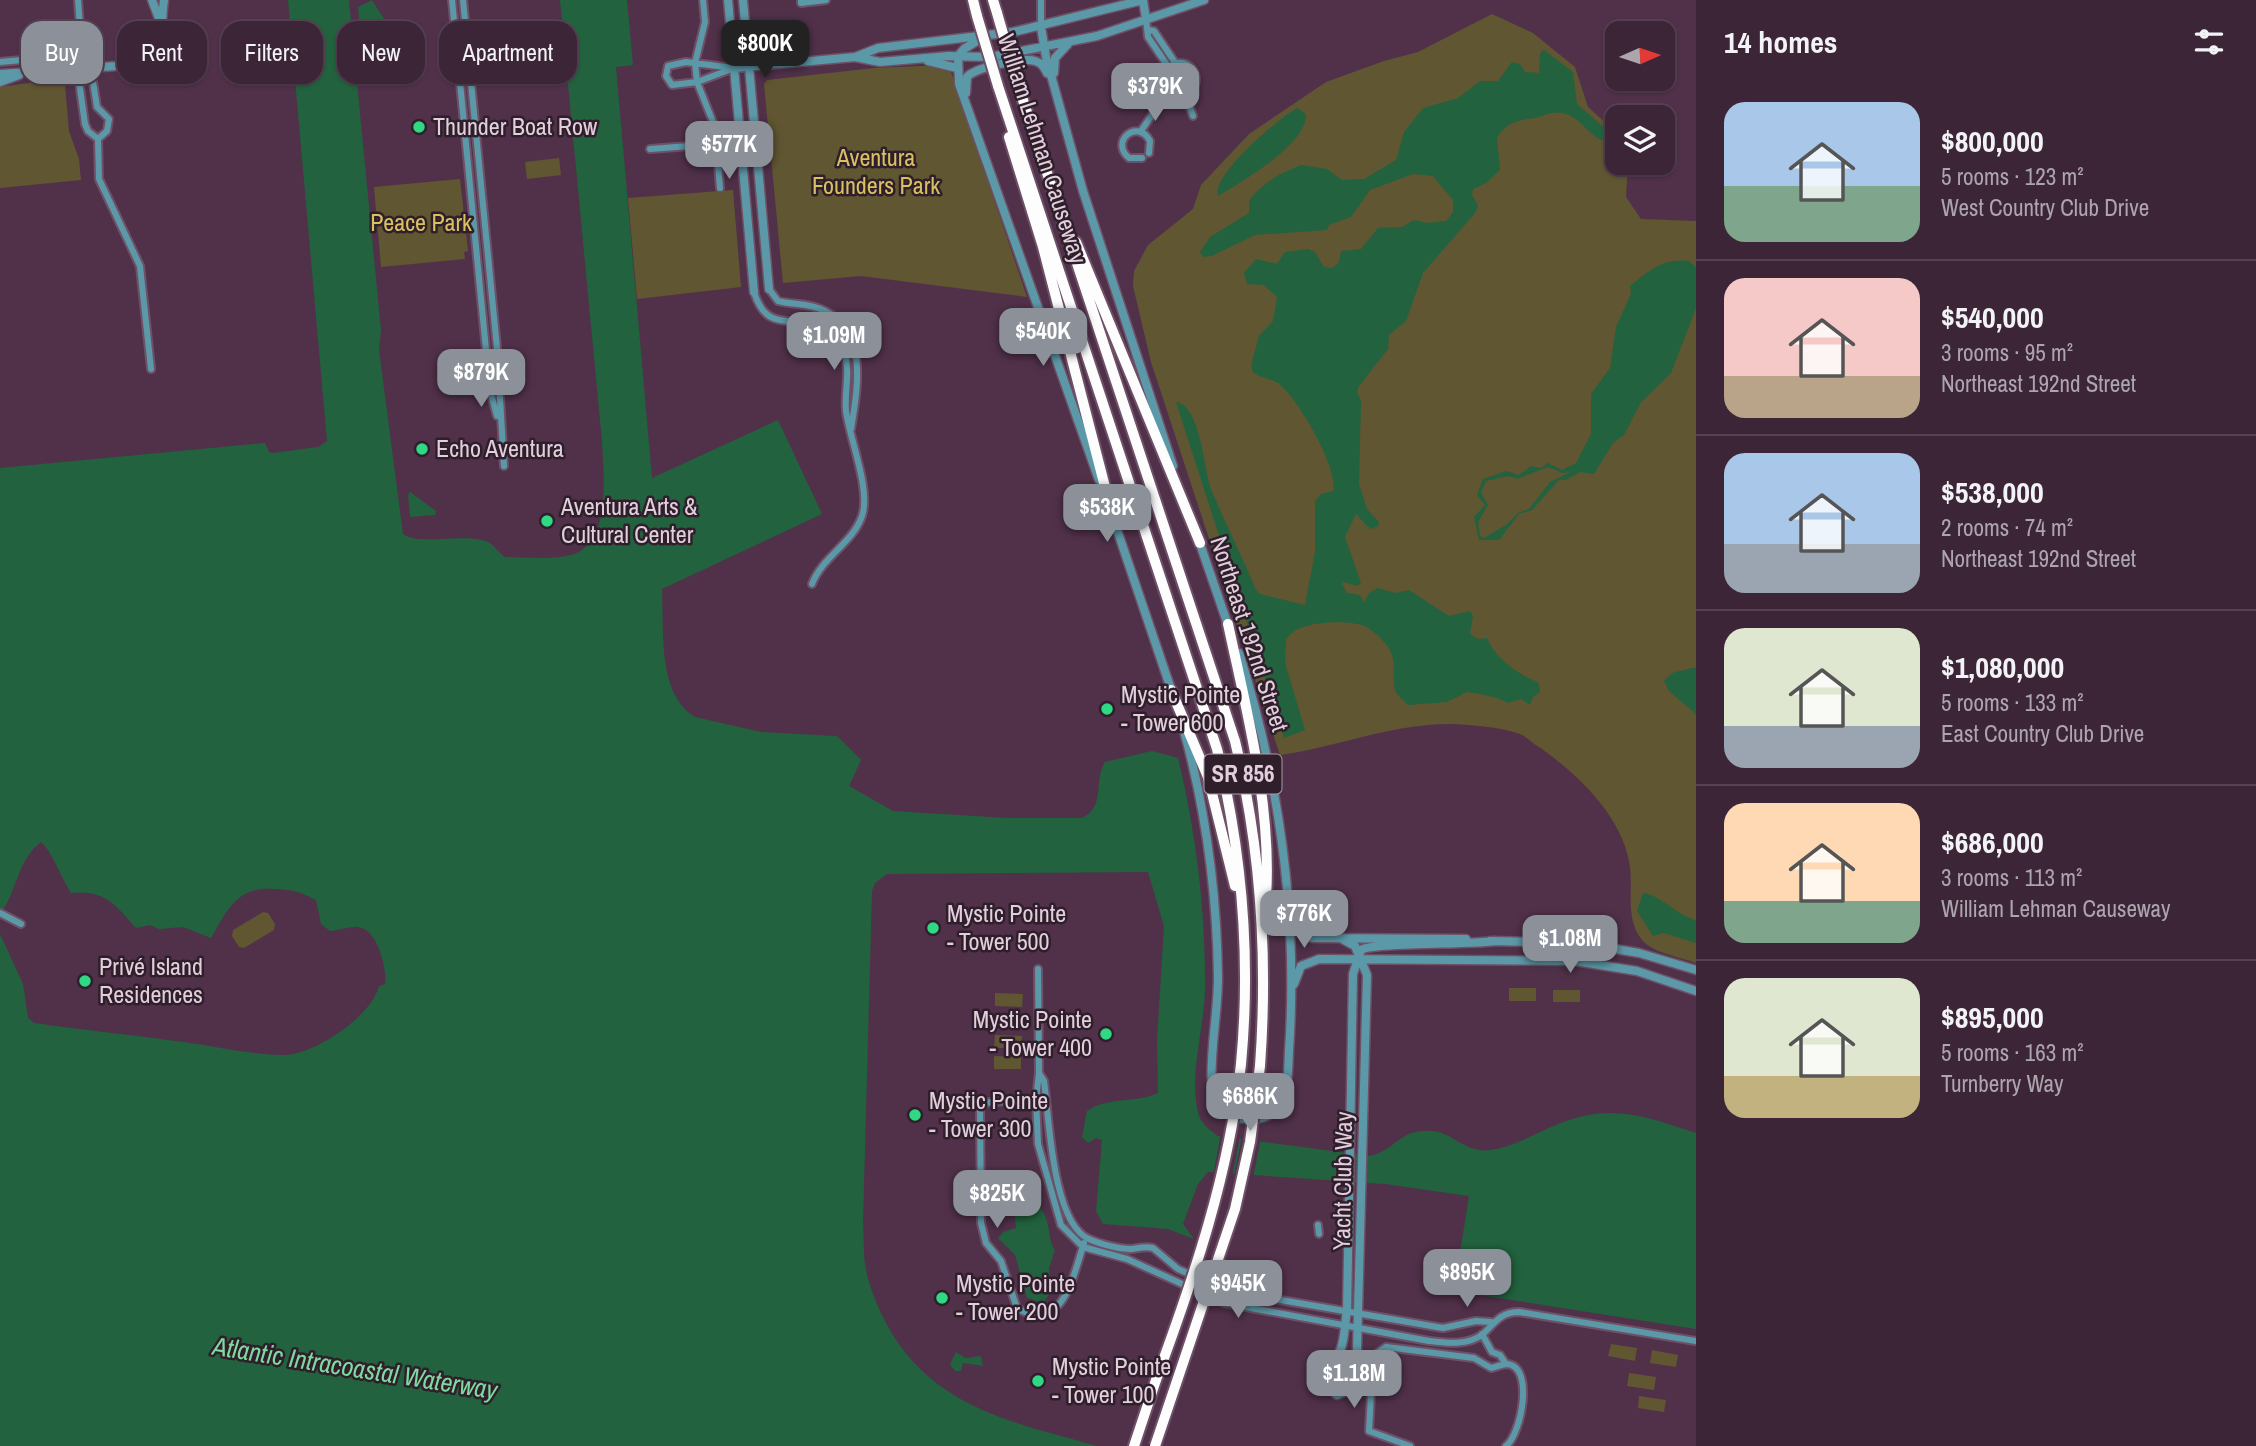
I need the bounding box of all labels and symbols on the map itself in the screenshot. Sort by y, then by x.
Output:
pin: $800K [716,20,814,80]
north arrow [1605,21,1675,91]
street label: William Lehman Causeway [991,30,1095,268]
pin: $379K [1106,64,1204,123]
place label: Thunder Boat Row [433,110,598,142]
marker: Thunder Boat Row [411,119,427,135]
pin: $577K [680,122,778,181]
park label: Aventura Founders Park [812,141,940,201]
park label: Peace Park [370,206,472,238]
pin: $540K [994,308,1092,368]
pin: $1.09M [777,312,891,372]
pin: $879K [432,350,530,409]
place label: Echo Aventura [436,432,564,464]
marker: Echo Aventura [414,441,430,457]
pin: $538K [1058,484,1156,544]
place label: Aventura Arts & Cultural Center [560,490,697,550]
marker: Aventura Arts & Cultural Center [539,513,555,529]
street label: Northeast 192nd Street [1203,532,1297,736]
place label: Mystic Pointe - Tower 600 [1121,678,1240,738]
marker: Mystic Pointe - Tower 600 [1099,701,1115,717]
road number: SR 856 [1204,754,1282,794]
pin: $776K [1255,890,1353,950]
place label: Mystic Pointe - Tower 500 [947,897,1066,957]
pin: $1.08M [1513,916,1627,975]
marker: Mystic Pointe - Tower 500 [925,920,941,936]
place label: Privé Island Residences [99,950,203,1010]
marker: Privé Island Residences [77,973,93,989]
place label: Mystic Pointe - Tower 400 [973,1003,1092,1063]
marker: Mystic Pointe - Tower 400 [1098,1026,1114,1042]
pin: $686K [1201,1074,1299,1133]
place label: Mystic Pointe - Tower 300 [929,1084,1048,1144]
marker: Mystic Pointe - Tower 300 [907,1107,923,1123]
street label: Yacht Club Way [1325,1111,1359,1251]
pin: $825K [948,1170,1046,1230]
pin: $895K [1418,1250,1516,1309]
pin: $945K [1189,1260,1287,1320]
place label: Mystic Pointe - Tower 200 [956,1267,1075,1327]
marker: Mystic Pointe - Tower 200 [934,1290,950,1306]
water label: Atlantic Intracoastal Waterway [209,1328,501,1407]
place label: Mystic Pointe - Tower 100 [1052,1350,1171,1410]
pin: $1.18M [1297,1350,1411,1410]
marker: Mystic Pointe - Tower 100 [1030,1373,1046,1389]

